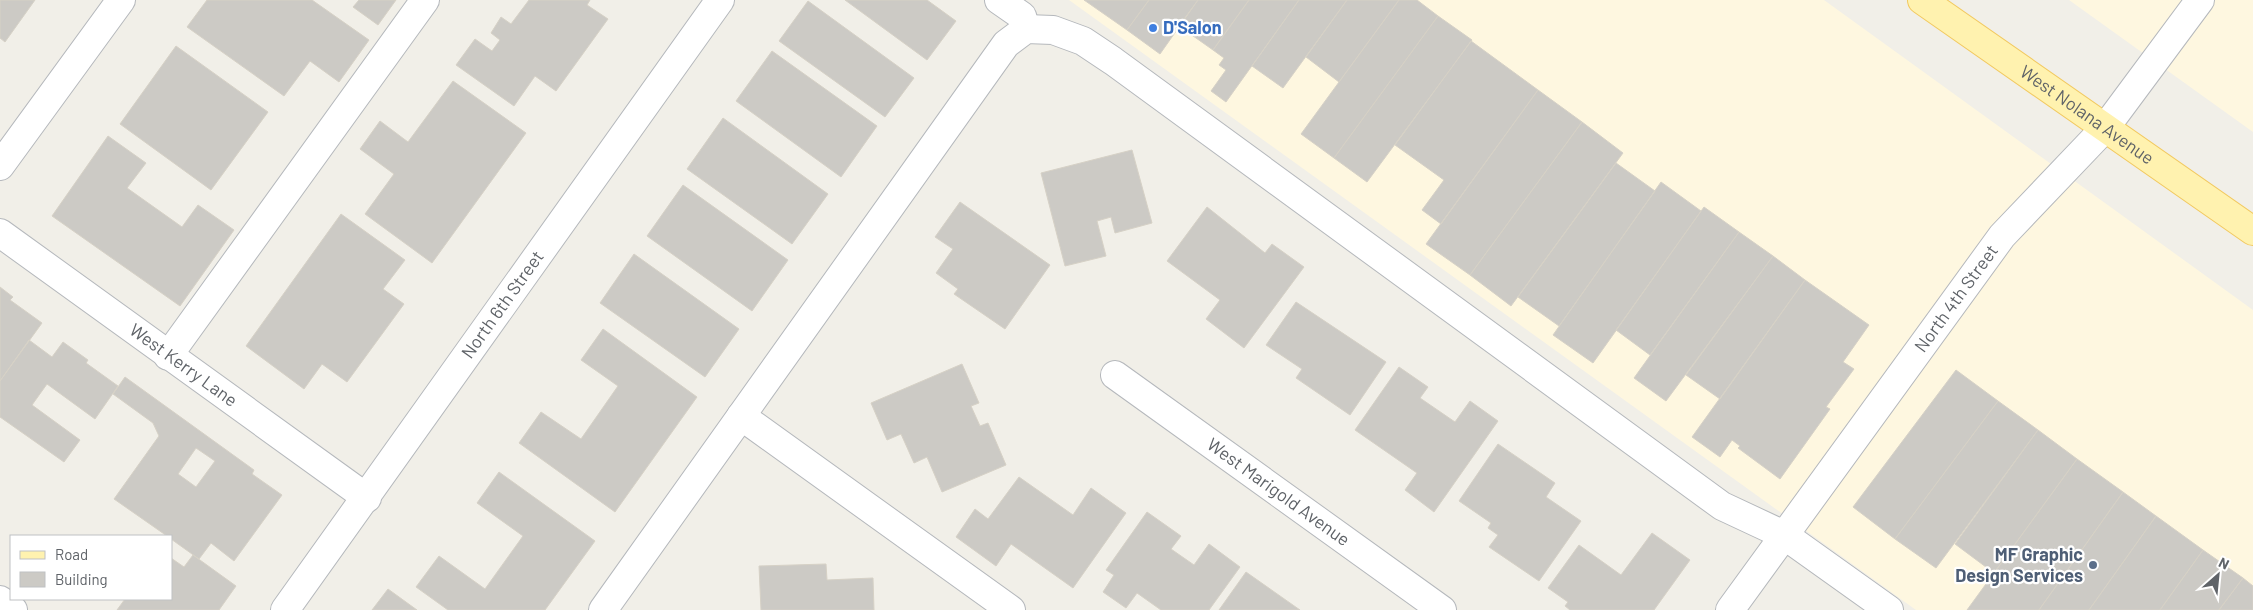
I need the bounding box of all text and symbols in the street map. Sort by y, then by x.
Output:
place label: D'Salon [1163,16,1222,38]
marker: D'Salon [1147,22,1159,34]
street label: West Nolana Avenue [2016,60,2159,169]
street label: North 4th Street [1909,240,2002,356]
street label: North 6th Street [456,246,548,362]
street label: West Kerry Lane [126,318,242,411]
street label: West Marigold Avenue [1203,433,1355,550]
legend [10,535,172,600]
place label: MF Graphic Design Services [1955,543,2083,586]
text: Road [55,545,88,563]
north arrow [2193,550,2243,600]
text: N [2216,553,2232,573]
marker: MF Graphic Design Services [2087,559,2099,571]
text: Building [55,570,108,588]

